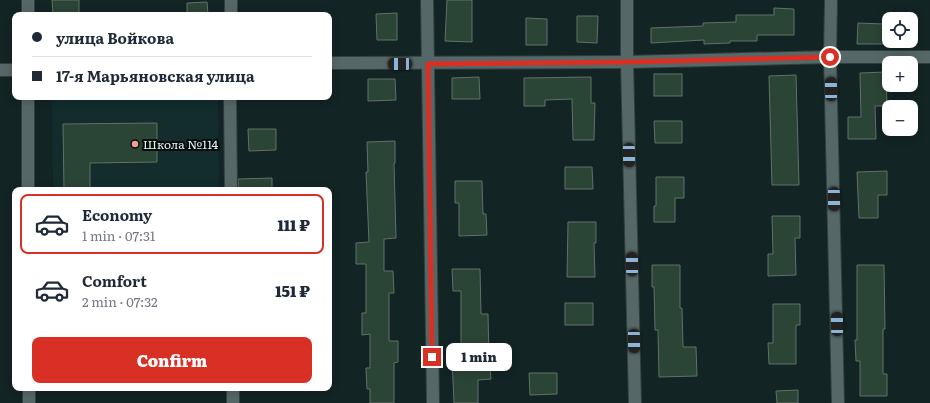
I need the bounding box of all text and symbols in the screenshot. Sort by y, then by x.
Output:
map controls [882,12,918,136]
button: locate [882,12,918,48]
text: улица Войкова [56,26,174,49]
route start [821,48,839,66]
button: + [882,56,918,92]
car [388,58,412,70]
text: 17-я Марьяновская улица [56,64,255,87]
car [825,77,837,101]
button: − [882,100,918,136]
place label: Школа №114 [143,135,219,153]
marker: Школа №114 [130,139,140,149]
car [623,143,635,167]
car [828,187,840,211]
text: Economy [82,203,152,226]
icon: car [34,206,70,242]
text: 111 ₽ [277,213,310,236]
text: 1 min · 07:31 [82,226,155,245]
car [626,252,638,276]
text: Comfort [82,269,147,292]
icon: car [34,272,70,308]
text: 151 ₽ [275,279,310,302]
text: 2 min · 07:32 [82,292,158,311]
car [831,312,843,336]
car [628,329,640,353]
button: Confirm [32,337,312,383]
callout: 1 min [446,343,512,371]
text: 1 min [461,347,497,366]
route end [423,348,441,366]

